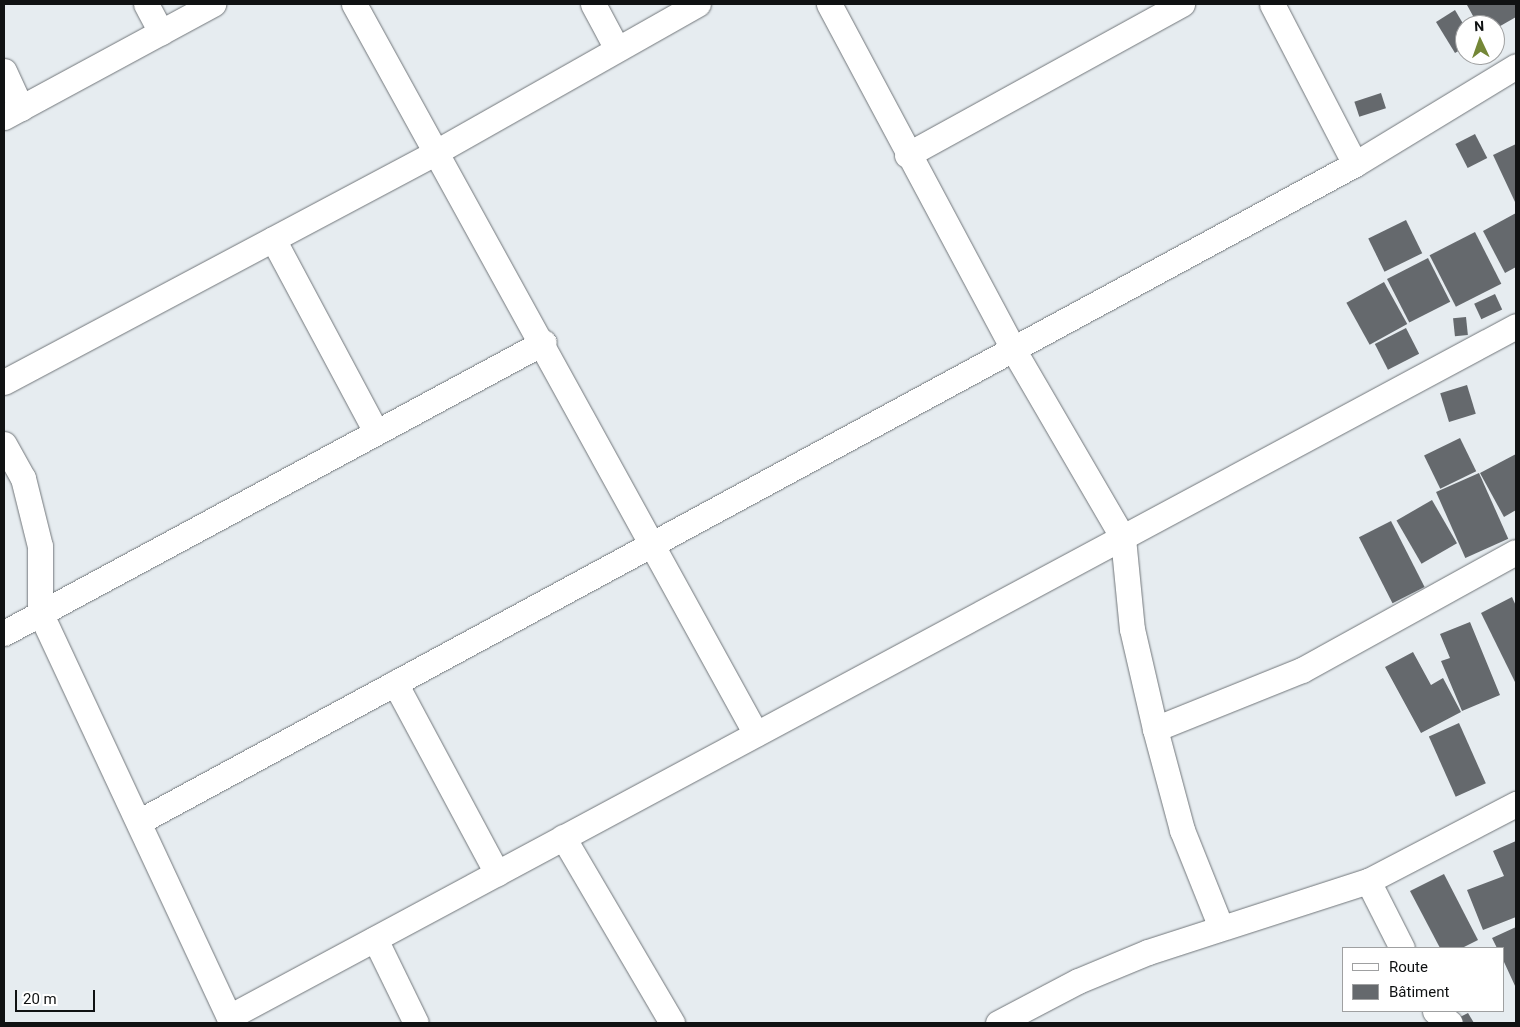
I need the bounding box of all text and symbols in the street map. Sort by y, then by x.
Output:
north arrow [1455,15,1505,65]
text: N [1474,18,1485,34]
legend [1342,947,1505,1012]
text: Route [1389,958,1428,976]
scale bar [18,980,98,1012]
text: Bâtiment [1389,983,1449,1001]
text: 20 m [23,990,57,1008]

